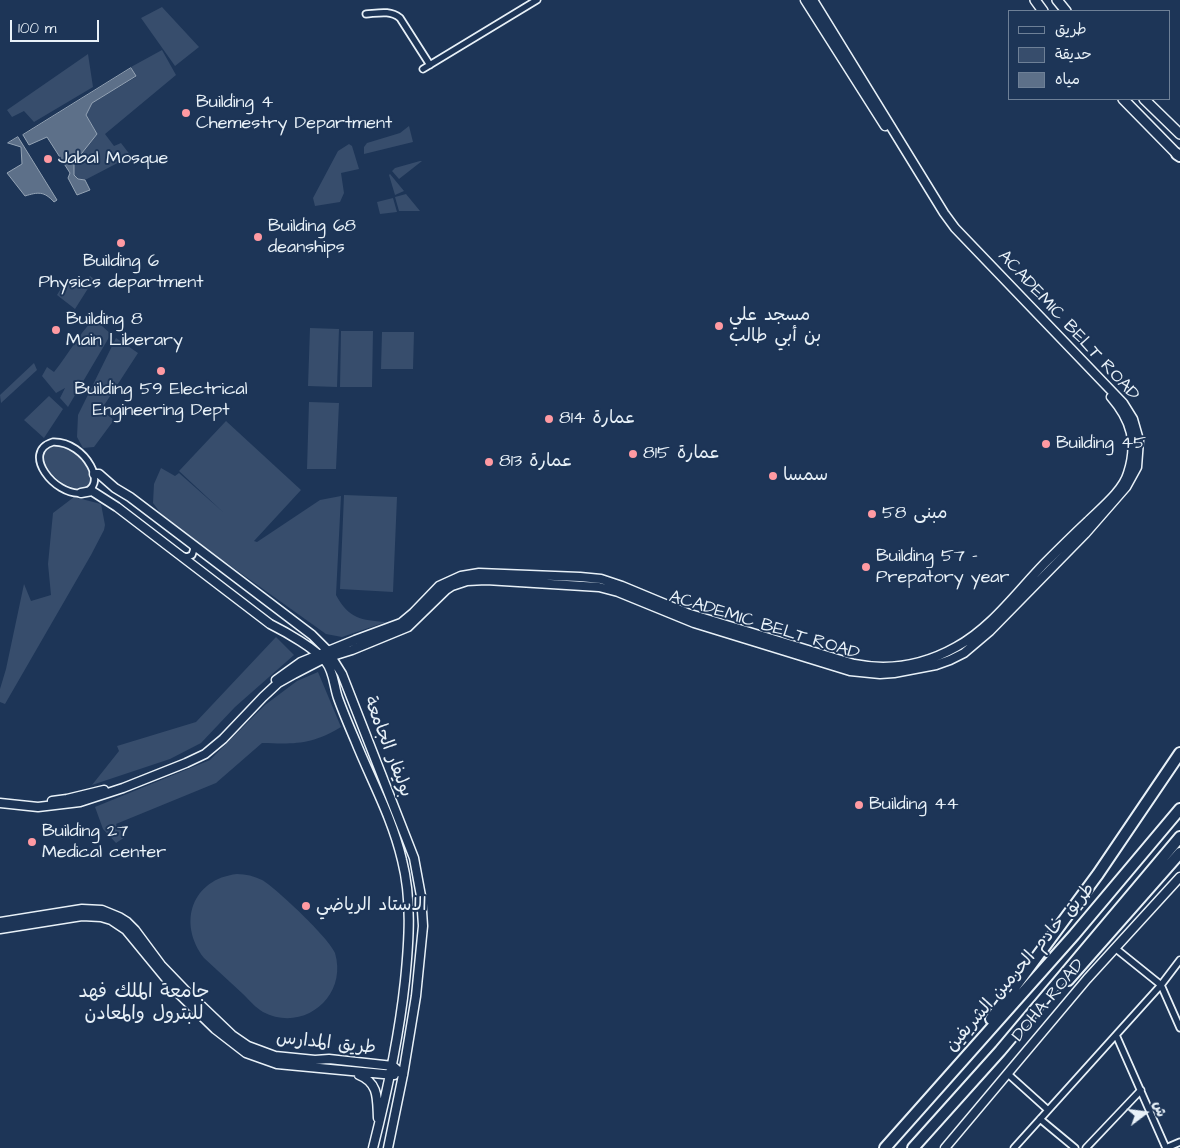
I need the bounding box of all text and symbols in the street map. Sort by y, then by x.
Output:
scale bar [12,10,101,42]
legend [1008,10,1170,100]
text: 100 m [18,18,57,39]
text: طريق [1055,19,1087,40]
text: حديقة [1055,44,1092,65]
text: مياه [1055,69,1080,90]
place label: Building 4 Chemestry Department [196,92,392,134]
marker: Building 4 Chemestry Department [180,107,192,119]
place label: Jabal Mosque [58,148,168,170]
marker: Jabal Mosque [42,153,54,165]
place label: Building 68 deanships [268,216,356,258]
marker: Building 68 deanships [252,231,264,243]
marker: Building 6 Physics department [115,237,127,249]
street label: ACADEMIC BELT ROAD [993,246,1143,406]
place label: Building 6 Physics department [38,251,204,294]
place label: مسجد علي بن أبي طالب [729,305,821,348]
place label: Building 8 Main Liberary [66,309,183,352]
marker: مسجد علي بن أبي طالب [713,320,725,332]
marker: Building 8 Main Liberary [50,324,62,336]
marker: Building 59 Electrical Engineering Dept [155,365,167,377]
place label: Building 59 Electrical Engineering Dept [74,379,248,422]
place label: عمارة 814 [559,408,636,430]
marker: عمارة 814 [543,413,555,425]
place label: Building 45 [1056,433,1146,455]
marker: Building 45 [1040,438,1052,450]
place label: عمارة 815 [643,443,720,465]
marker: عمارة 815 [627,448,639,460]
place label: عمارة 813 [499,451,573,473]
marker: عمارة 813 [483,456,495,468]
place label: سمسا [783,465,828,487]
marker: سمسا [767,470,779,482]
place label: مبنى 58 [882,503,947,525]
marker: مبنى 58 [866,508,878,520]
place label: Building 57 - Prepatory year [876,546,1009,588]
marker: Building 57 - Prepatory year [860,561,872,573]
street label: ACADEMIC BELT ROAD [666,587,862,665]
street label: بوليفار الجامعة [358,694,416,800]
place label: Building 44 [869,794,958,816]
marker: Building 44 [853,799,865,811]
place label: Building 27 Medical center [42,821,166,864]
marker: Building 27 Medical center [26,836,38,848]
street label: طريق خادم الحرمين الشريفين [942,879,1100,1057]
place label: الاستاد الرياضي [316,895,427,917]
marker: الاستاد الرياضي [300,900,312,912]
street label: DOHA ROAD [1008,955,1090,1047]
district label: جامعة الملك فهد للبترول والمعادن [78,982,210,1026]
street label: طريق المدارس [275,1028,377,1060]
north arrow [1120,1088,1170,1138]
text: ش [1148,1099,1171,1119]

